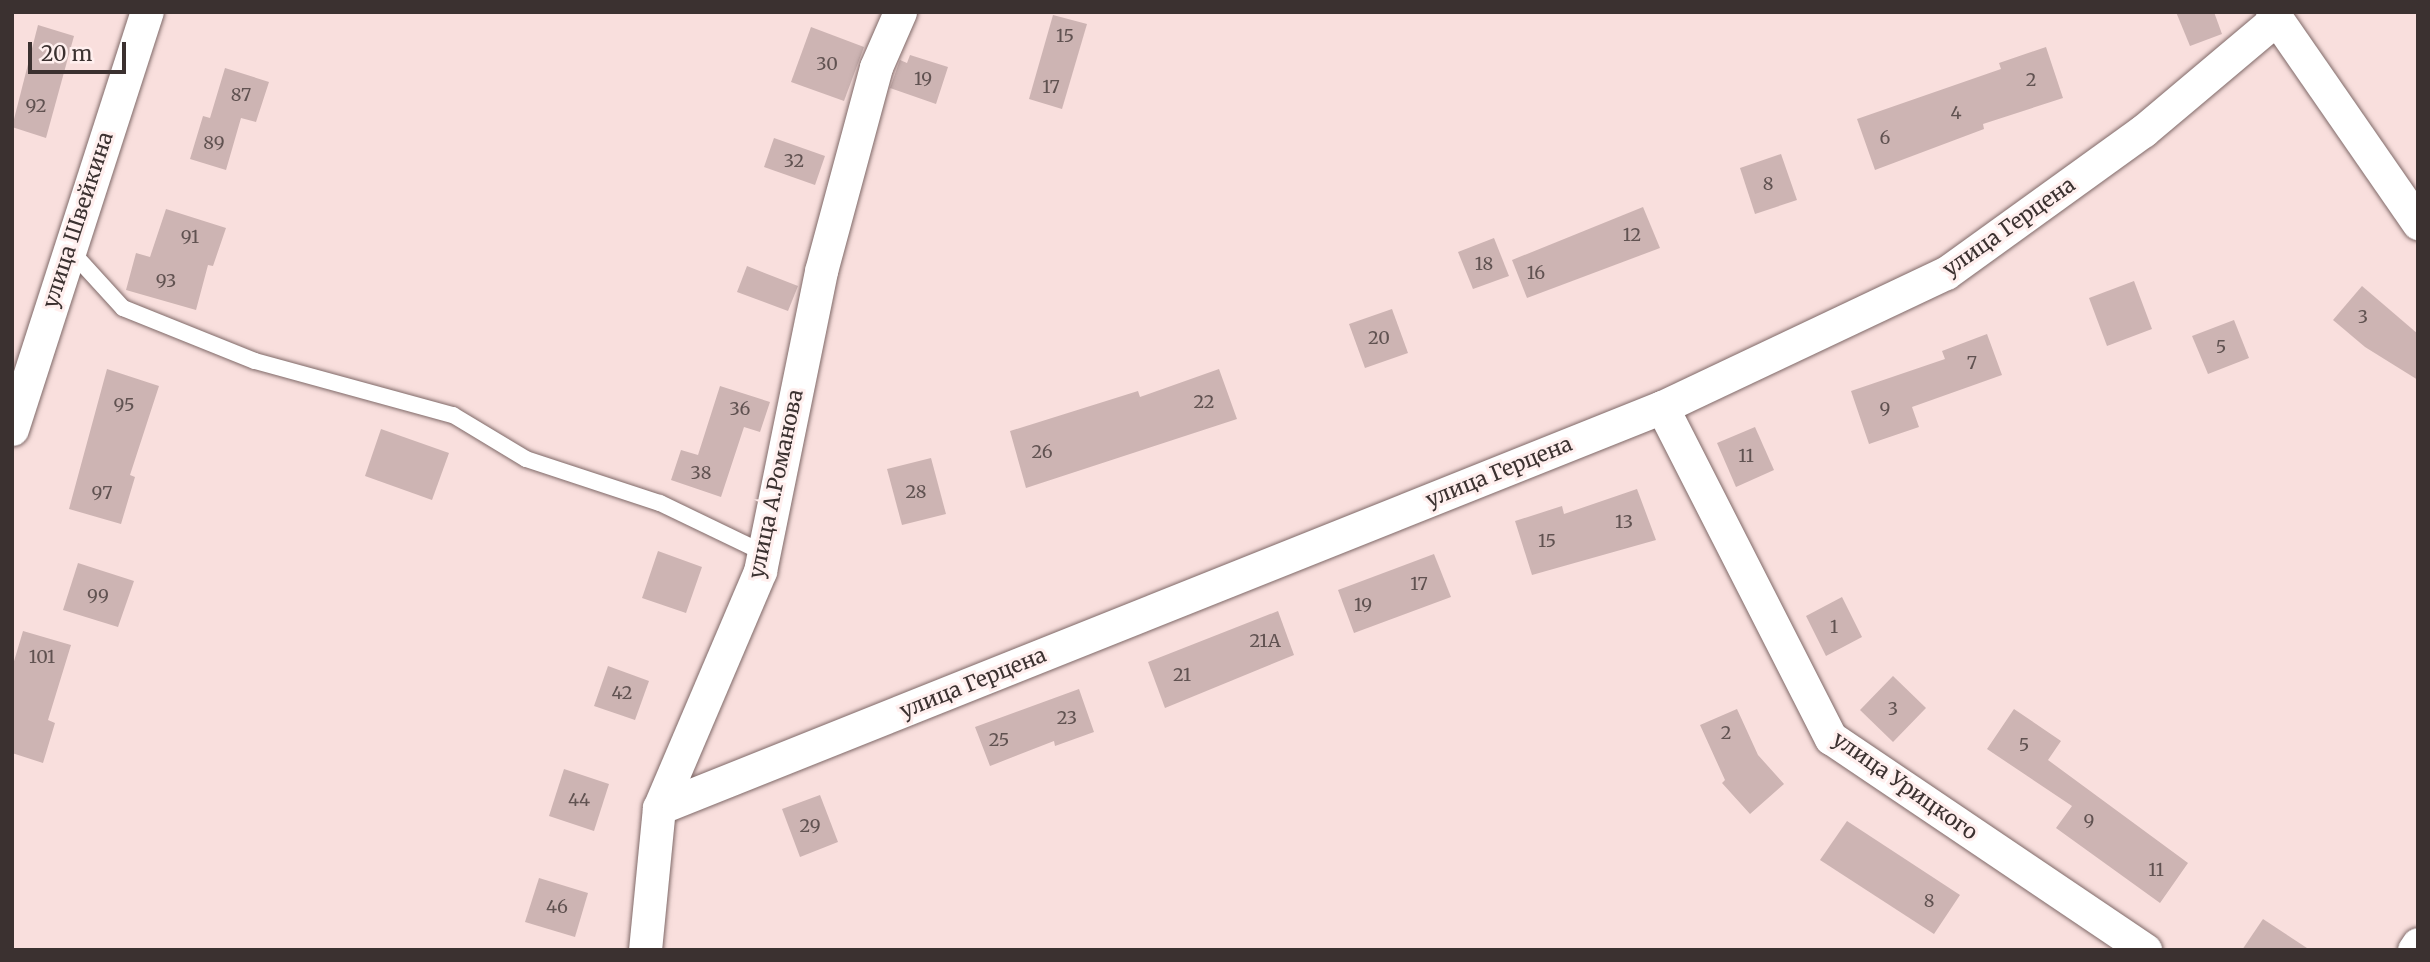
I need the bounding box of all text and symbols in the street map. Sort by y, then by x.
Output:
house number: 15 [1056,25,1074,47]
scale bar [32,28,130,72]
text: 20 m [41,40,92,67]
house number: 30 [816,53,838,75]
house number: 19 [914,68,932,90]
house number: 2 [2026,69,2036,91]
house number: 17 [1042,76,1060,98]
house number: 87 [231,84,251,106]
house number: 92 [25,95,47,117]
house number: 4 [1950,102,1962,124]
house number: 6 [1880,127,1890,149]
street label: улица Швейкина [38,129,118,311]
house number: 89 [203,132,225,154]
house number: 32 [784,150,804,172]
street label: улица Герцена [1938,172,2080,282]
house number: 8 [1763,173,1773,195]
house number: 12 [1623,224,1641,246]
house number: 91 [181,226,199,248]
house number: 18 [1475,253,1493,275]
house number: 16 [1527,262,1545,284]
house number: 93 [156,270,176,292]
house number: 3 [2358,306,2368,328]
house number: 20 [1368,327,1390,349]
house number: 5 [2216,336,2226,358]
house number: 7 [1967,352,1977,374]
street label: улица А.Романова [744,387,808,581]
house number: 22 [1193,391,1215,413]
house number: 95 [114,394,134,416]
house number: 36 [730,398,750,420]
house number: 9 [1880,398,1890,420]
street label: улица Герцена [1422,431,1576,513]
house number: 26 [1031,441,1053,463]
house number: 11 [1738,445,1754,467]
house number: 38 [691,462,711,484]
house number: 28 [905,481,927,503]
house number: 97 [92,482,112,504]
house number: 13 [1615,511,1633,533]
house number: 15 [1538,530,1556,552]
house number: 17 [1410,573,1428,595]
house number: 99 [87,585,109,607]
house number: 19 [1354,594,1372,616]
house number: 1 [1830,616,1838,638]
house number: 21А [1249,630,1281,652]
street label: улица Герцена [896,642,1050,724]
house number: 101 [29,646,55,668]
house number: 21 [1173,664,1191,686]
house number: 42 [612,682,632,704]
house number: 3 [1888,698,1898,720]
house number: 23 [1057,707,1077,729]
house number: 2 [1721,722,1731,744]
street label: улица Урицкого [1828,727,1982,845]
house number: 25 [989,729,1009,751]
house number: 5 [2019,734,2029,756]
house number: 44 [568,789,590,811]
house number: 9 [2084,810,2094,832]
house number: 29 [799,815,821,837]
house number: 11 [2148,859,2164,881]
house number: 8 [1924,890,1934,912]
house number: 46 [546,896,568,918]

